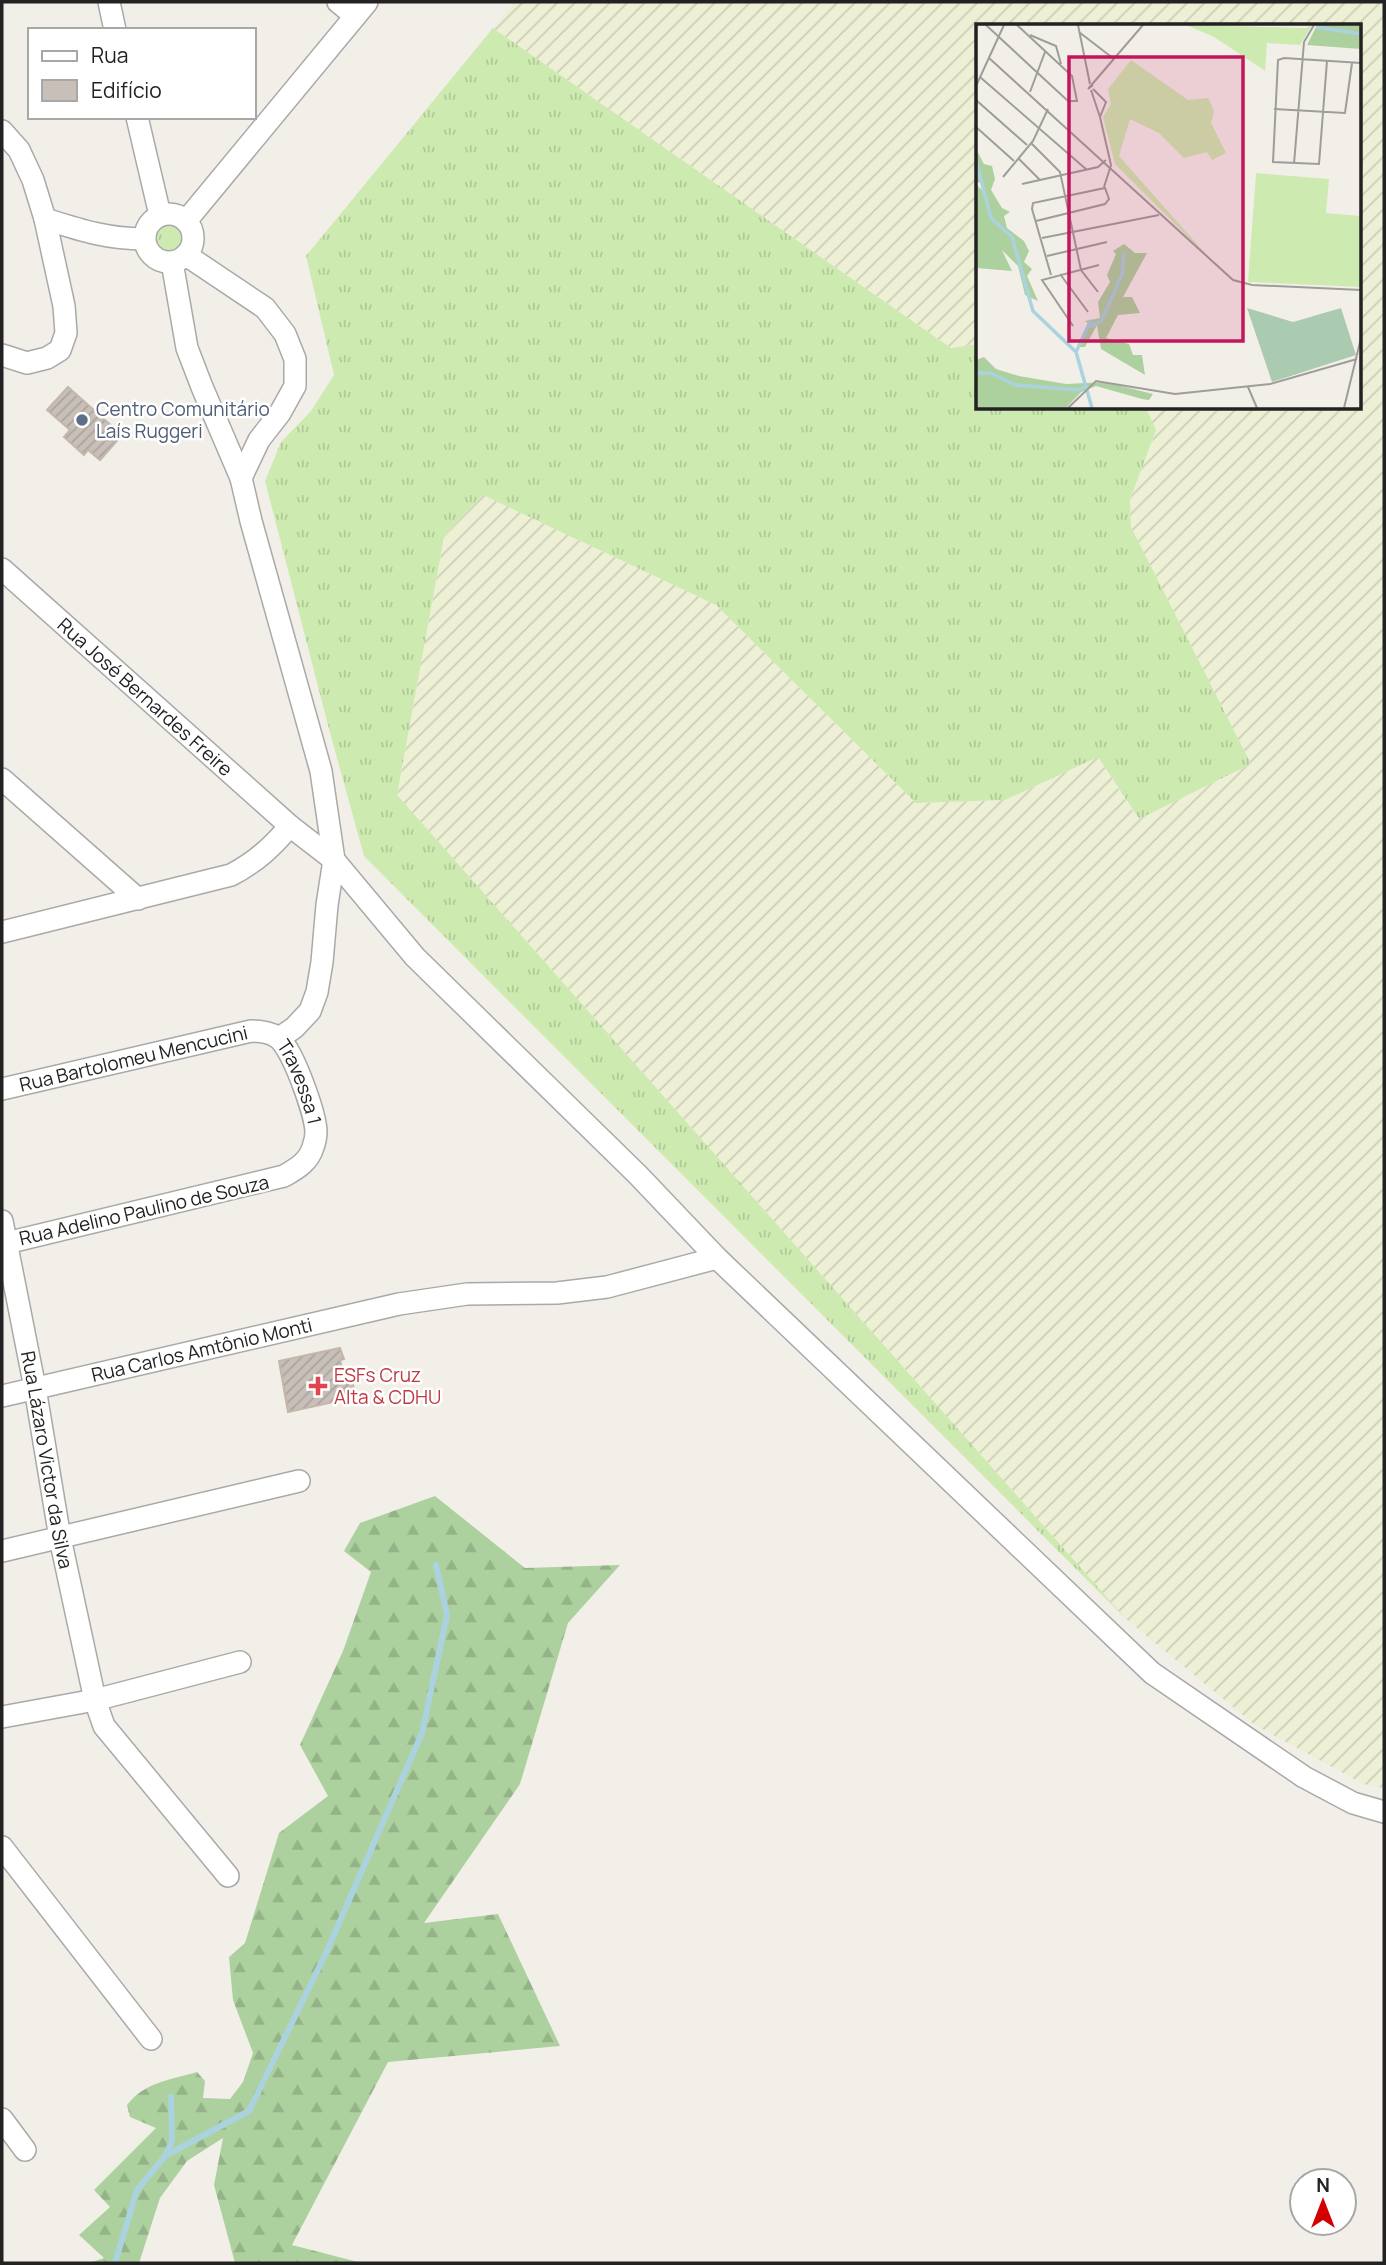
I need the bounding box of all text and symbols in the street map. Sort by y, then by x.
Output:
inset map [976,24,1362,410]
legend [28,28,256,119]
text: Rua [91,41,128,69]
text: Edifício [91,76,162,104]
place label: Centro Comunitário Laís Ruggeri [96,396,270,444]
marker: Centro Comunitário Laís Ruggeri [74,412,90,428]
street label: Rua José Bernardes Freire [52,612,238,782]
street label: Rua Bartolomeu Mencucini [17,1019,250,1098]
street label: Travessa 1 [271,1034,328,1127]
street label: Rua Adelino Paulino de Souza [17,1169,271,1251]
street label: Rua Carlos Amtônio Monti [89,1312,315,1388]
street label: Rua Lázaro Victor da Silva [15,1349,79,1571]
place label: ESFs Cruz Alta & CDHU [334,1362,441,1410]
marker: ESFs Cruz Alta & CDHU [308,1376,328,1396]
north arrow [1288,2167,1358,2237]
text: N [1316,2172,1330,2198]

